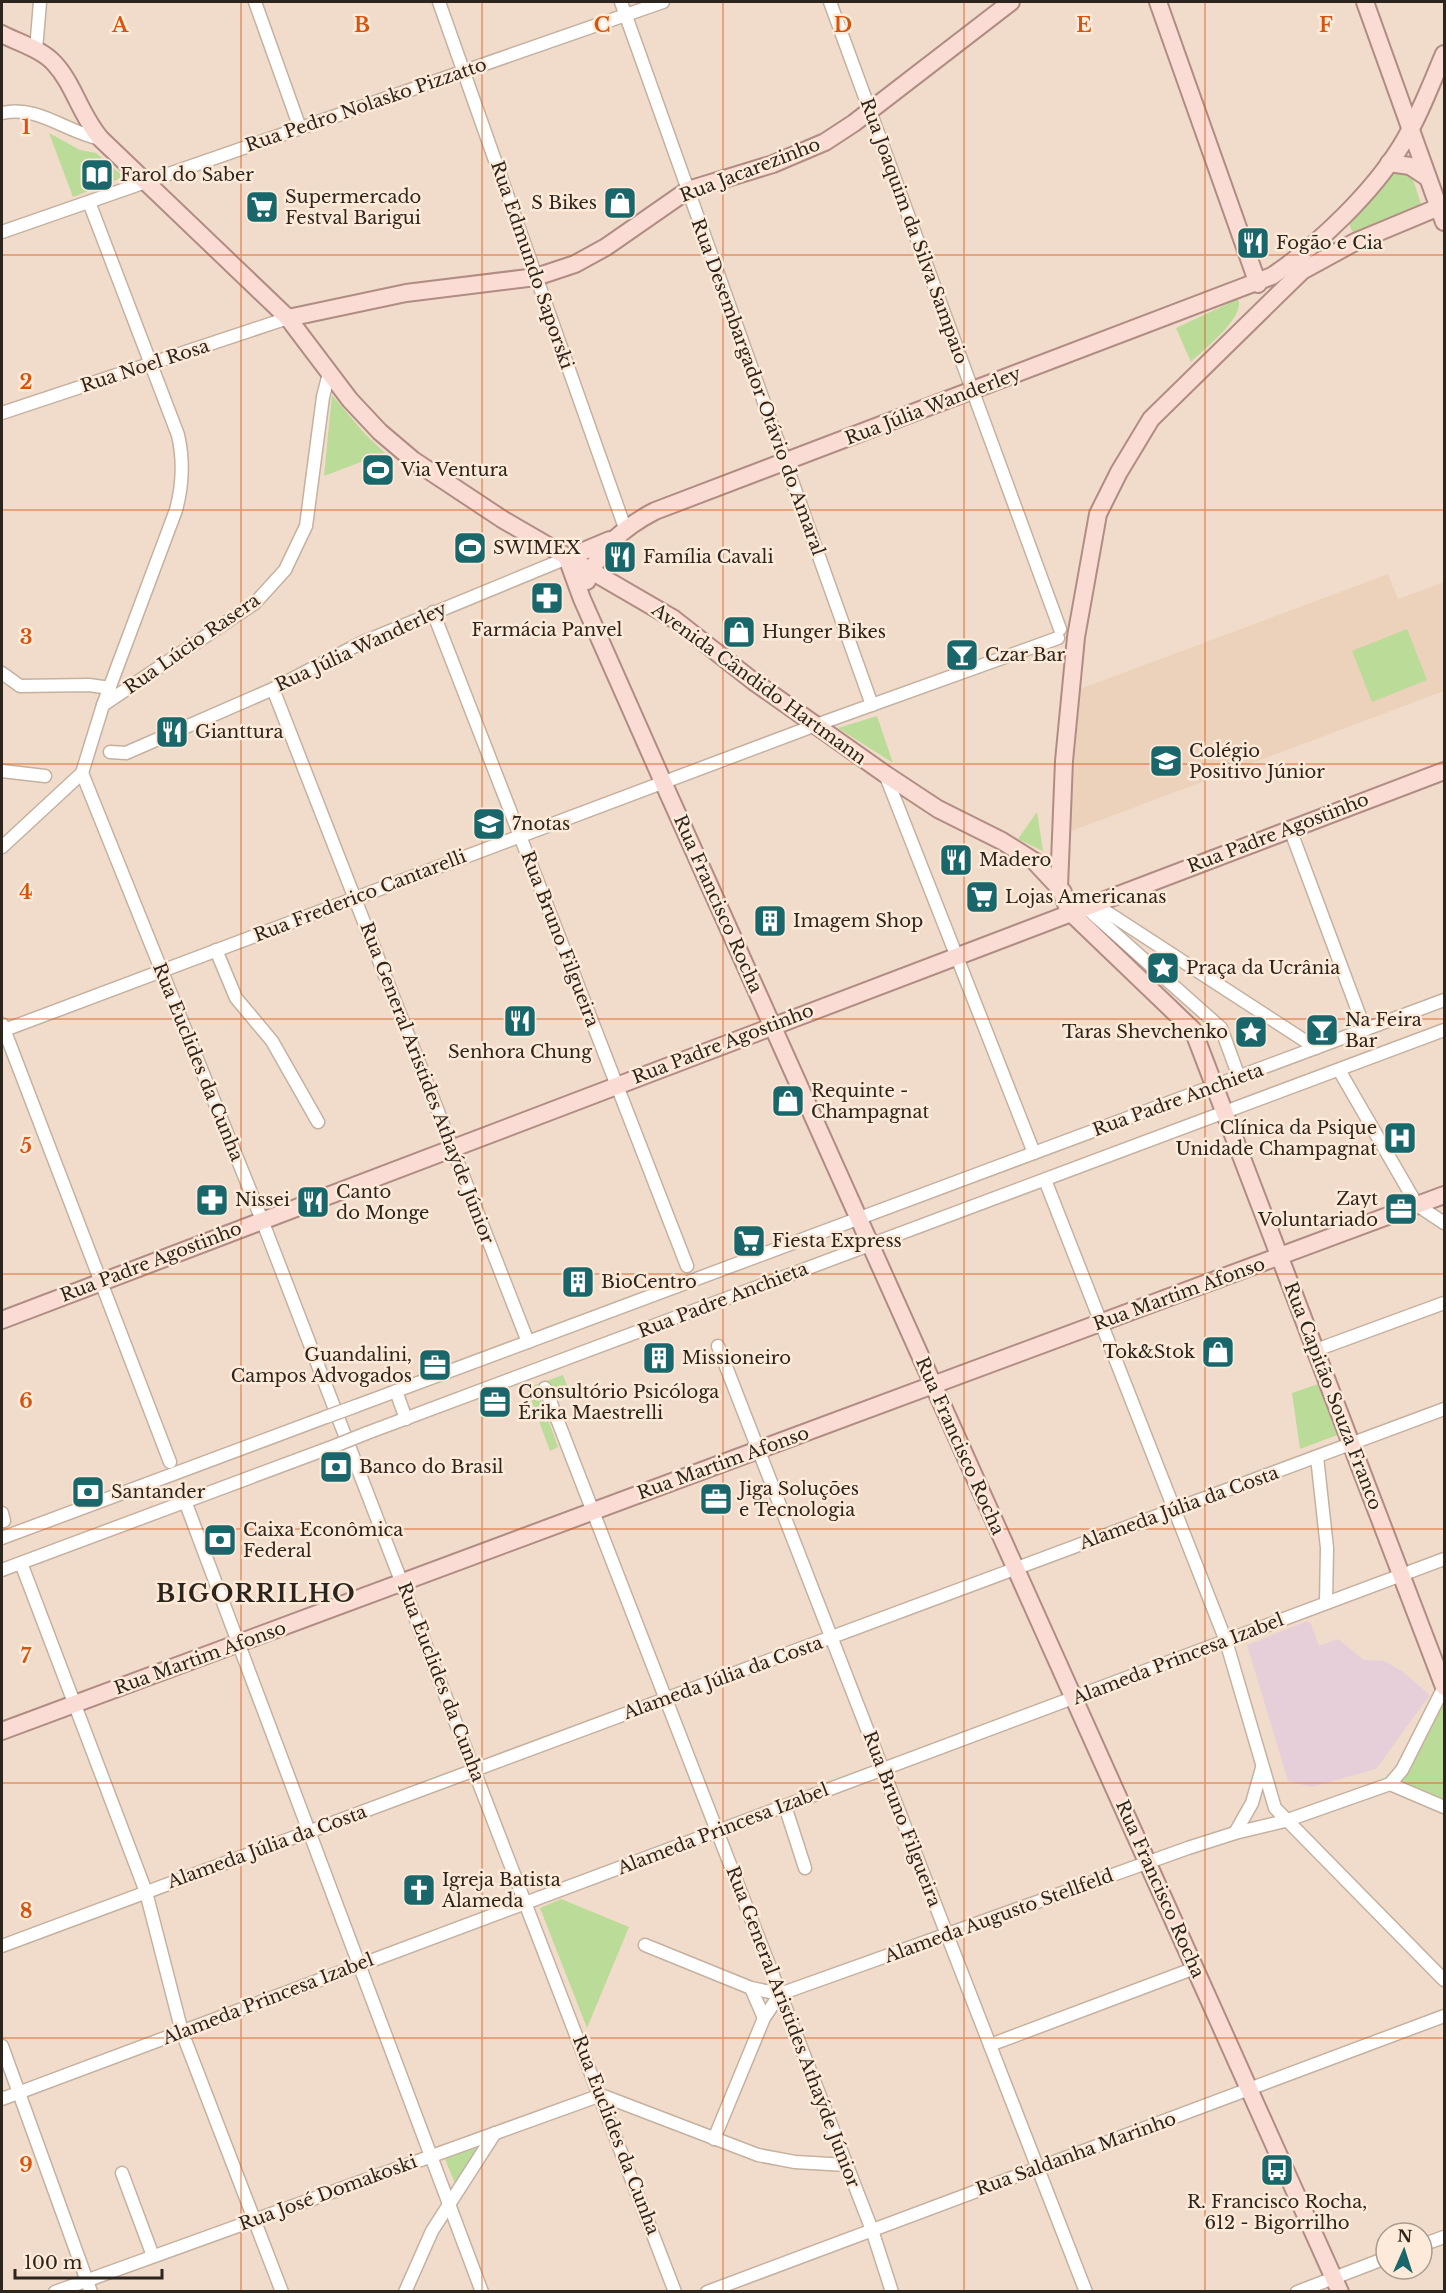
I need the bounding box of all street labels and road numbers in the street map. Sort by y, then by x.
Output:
street label: Rua Pedro Nolasko Pizzatto [243,53,489,157]
street label: Rua Joaquim da Silva Sampaio [856,95,972,367]
street label: Rua Jacarezinho [677,133,823,207]
street label: Rua Edmundo Saporski [486,158,578,372]
street label: Rua Desembargador Otávio do Amaral [687,216,829,559]
street label: Rua Noel Rosa [78,335,212,397]
street label: Rua Júlia Wanderley [842,362,1025,450]
street label: Rua Lúcio Rasera [120,589,264,699]
street label: Rua Júlia Wanderley [272,597,451,696]
street label: Avenida Cândido Hartmann [647,598,871,769]
street label: Rua Padre Agostinho [1184,788,1372,878]
street label: Rua Francisco Rocha [669,812,767,996]
street label: Rua Frederico Cantarelli [251,845,469,947]
street label: Rua Bruno Filgueira [516,848,604,1030]
street label: Rua General Aristides Athaýde Júnior [355,919,499,1247]
street label: Rua Euclides da Cunha [148,960,248,1164]
street label: Rua Padre Agostinho [629,999,817,1089]
street label: Rua Padre Anchieta [1090,1059,1266,1141]
street label: Rua Padre Agostinho [57,1217,245,1307]
street label: Rua Martim Afonso [1090,1253,1268,1335]
street label: Rua Padre Anchieta [635,1257,811,1343]
street label: Rua Capitão Souza Franco [1279,1279,1387,1513]
street label: Rua Francisco Rocha [911,1354,1009,1538]
street label: Rua Martim Afonso [634,1422,812,1504]
street label: Alameda Júlia da Costa [1075,1462,1282,1555]
street label: Rua Euclides da Cunha [393,1579,489,1785]
street label: Alameda Princesa Izabel [1068,1608,1287,1710]
street label: Rua Martim Afonso [111,1617,289,1699]
street label: Alameda Júlia da Costa [619,1632,826,1725]
street label: Rua Bruno Filgueira [858,1728,946,1910]
street label: Alameda Princesa Izabel [613,1778,832,1880]
street label: Rua Francisco Rocha [1111,1797,1209,1981]
street label: Alameda Júlia da Costa [163,1801,370,1894]
street label: Rua General Aristides Athaýde Júnior [721,1863,865,2191]
street label: Alameda Augusto Stellfeld [881,1864,1116,1968]
street label: Alameda Princesa Izabel [158,1948,377,2050]
street label: Rua Euclides da Cunha [568,2032,664,2238]
street label: Rua Saldanha Marinho [973,2108,1179,2200]
street label: Rua José Domakoski [236,2151,420,2235]

